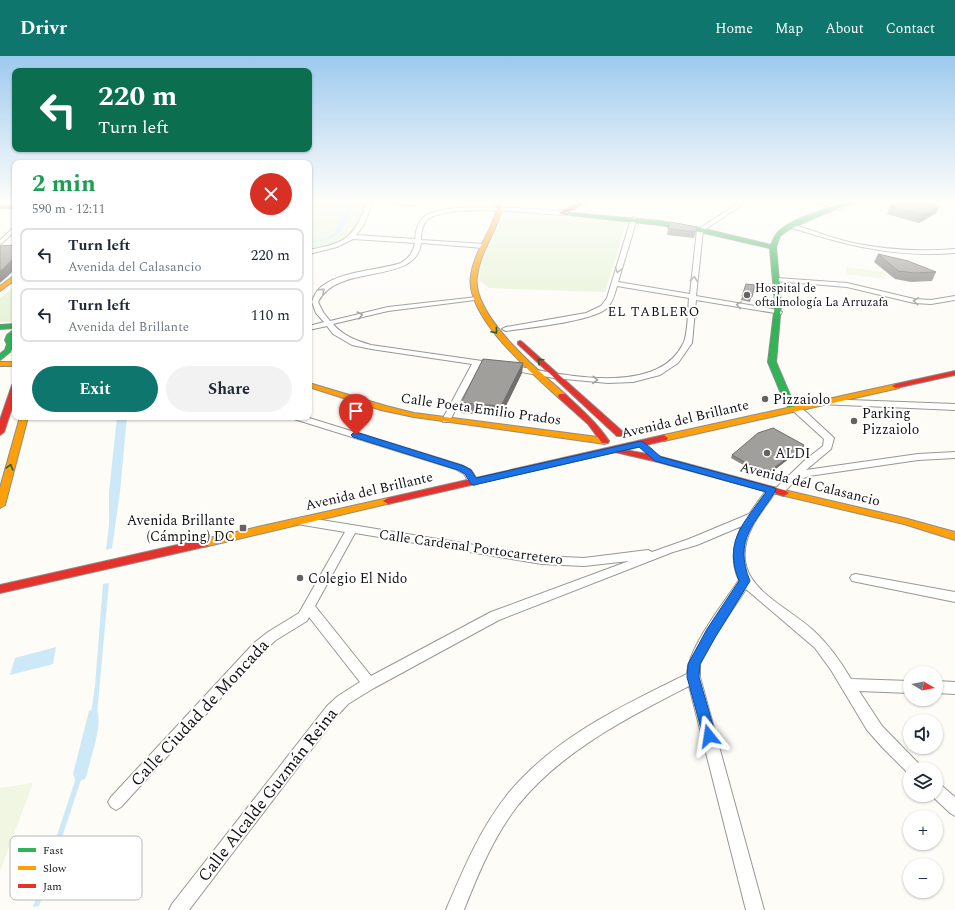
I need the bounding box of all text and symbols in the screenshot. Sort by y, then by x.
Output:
text: Drivr [20,14,67,43]
text: Home [715,18,753,39]
text: Map [775,18,803,39]
text: About [825,18,864,39]
text: Contact [886,18,935,39]
text: 220 m [98,75,177,118]
icon: left [32,84,84,136]
text: Turn left [98,114,169,141]
text: 2 min [32,166,96,202]
button: close [250,173,292,215]
text: 590 m · 12:11 [32,199,105,219]
text: Turn left [68,234,130,257]
icon: left [34,244,56,266]
text: 220 m [251,244,290,267]
text: Avenida del Calasancio [68,257,202,277]
one-way arrow [614,266,623,273]
one-way arrow [690,276,699,282]
place label: Hospital de oftalmología La Arruzafa [755,279,889,312]
one-way arrow [317,288,325,296]
marker: Hospital de oftalmología La Arruzafa [742,290,752,300]
text: Turn left [68,294,130,317]
one-way arrow [913,297,919,306]
one-way arrow [736,301,742,310]
district label: EL TABLERO [608,302,700,322]
icon: left [34,304,56,326]
text: 110 m [251,304,290,327]
one-way arrow [357,311,364,320]
text: Avenida del Brillante [68,317,189,337]
one-way arrow [491,326,498,333]
one-way arrow [537,358,545,365]
button: Exit [32,366,158,412]
button: Share [166,366,292,412]
one-way arrow [592,375,598,384]
street label: Calle Poeta Emilio Prados [400,387,562,431]
place label: Pizzaiolo [773,389,830,410]
pin [339,394,373,435]
street label: Avenida del Brillante [619,394,751,444]
marker: Pizzaiolo [760,394,770,404]
icon: arrive [345,400,367,422]
place label: Parking Pizzaiolo [862,403,919,440]
marker: Parking Pizzaiolo [849,416,859,426]
place label: ALDI [775,443,811,464]
marker: ALDI [762,448,772,458]
street label: Avenida del Calasancio [738,456,882,512]
one-way arrow [6,464,14,471]
street label: Avenida del Brillante [303,466,435,516]
place label: Avenida Brillante (Cámping) DC [127,510,235,547]
marker: Avenida Brillante (Cámping) DC [238,523,248,533]
street label: Calle Cardenal Portocarretero [378,524,564,570]
place label: Colegio El Nido [308,568,407,589]
marker: Colegio El Nido [295,573,305,583]
street label: Calle Ciudad de Moncada [125,633,276,793]
north arrow [903,666,943,706]
map controls [903,666,943,898]
street label: Calle Alcalde Guzmán Reina [192,702,345,888]
button: sound [903,714,943,754]
position arrow [688,715,730,757]
button: layers [903,762,943,802]
button: + [903,810,943,850]
legend [10,836,142,900]
text: Fast [43,842,64,859]
button: − [903,858,943,898]
text: Slow [43,860,67,877]
text: Jam [43,878,62,895]

